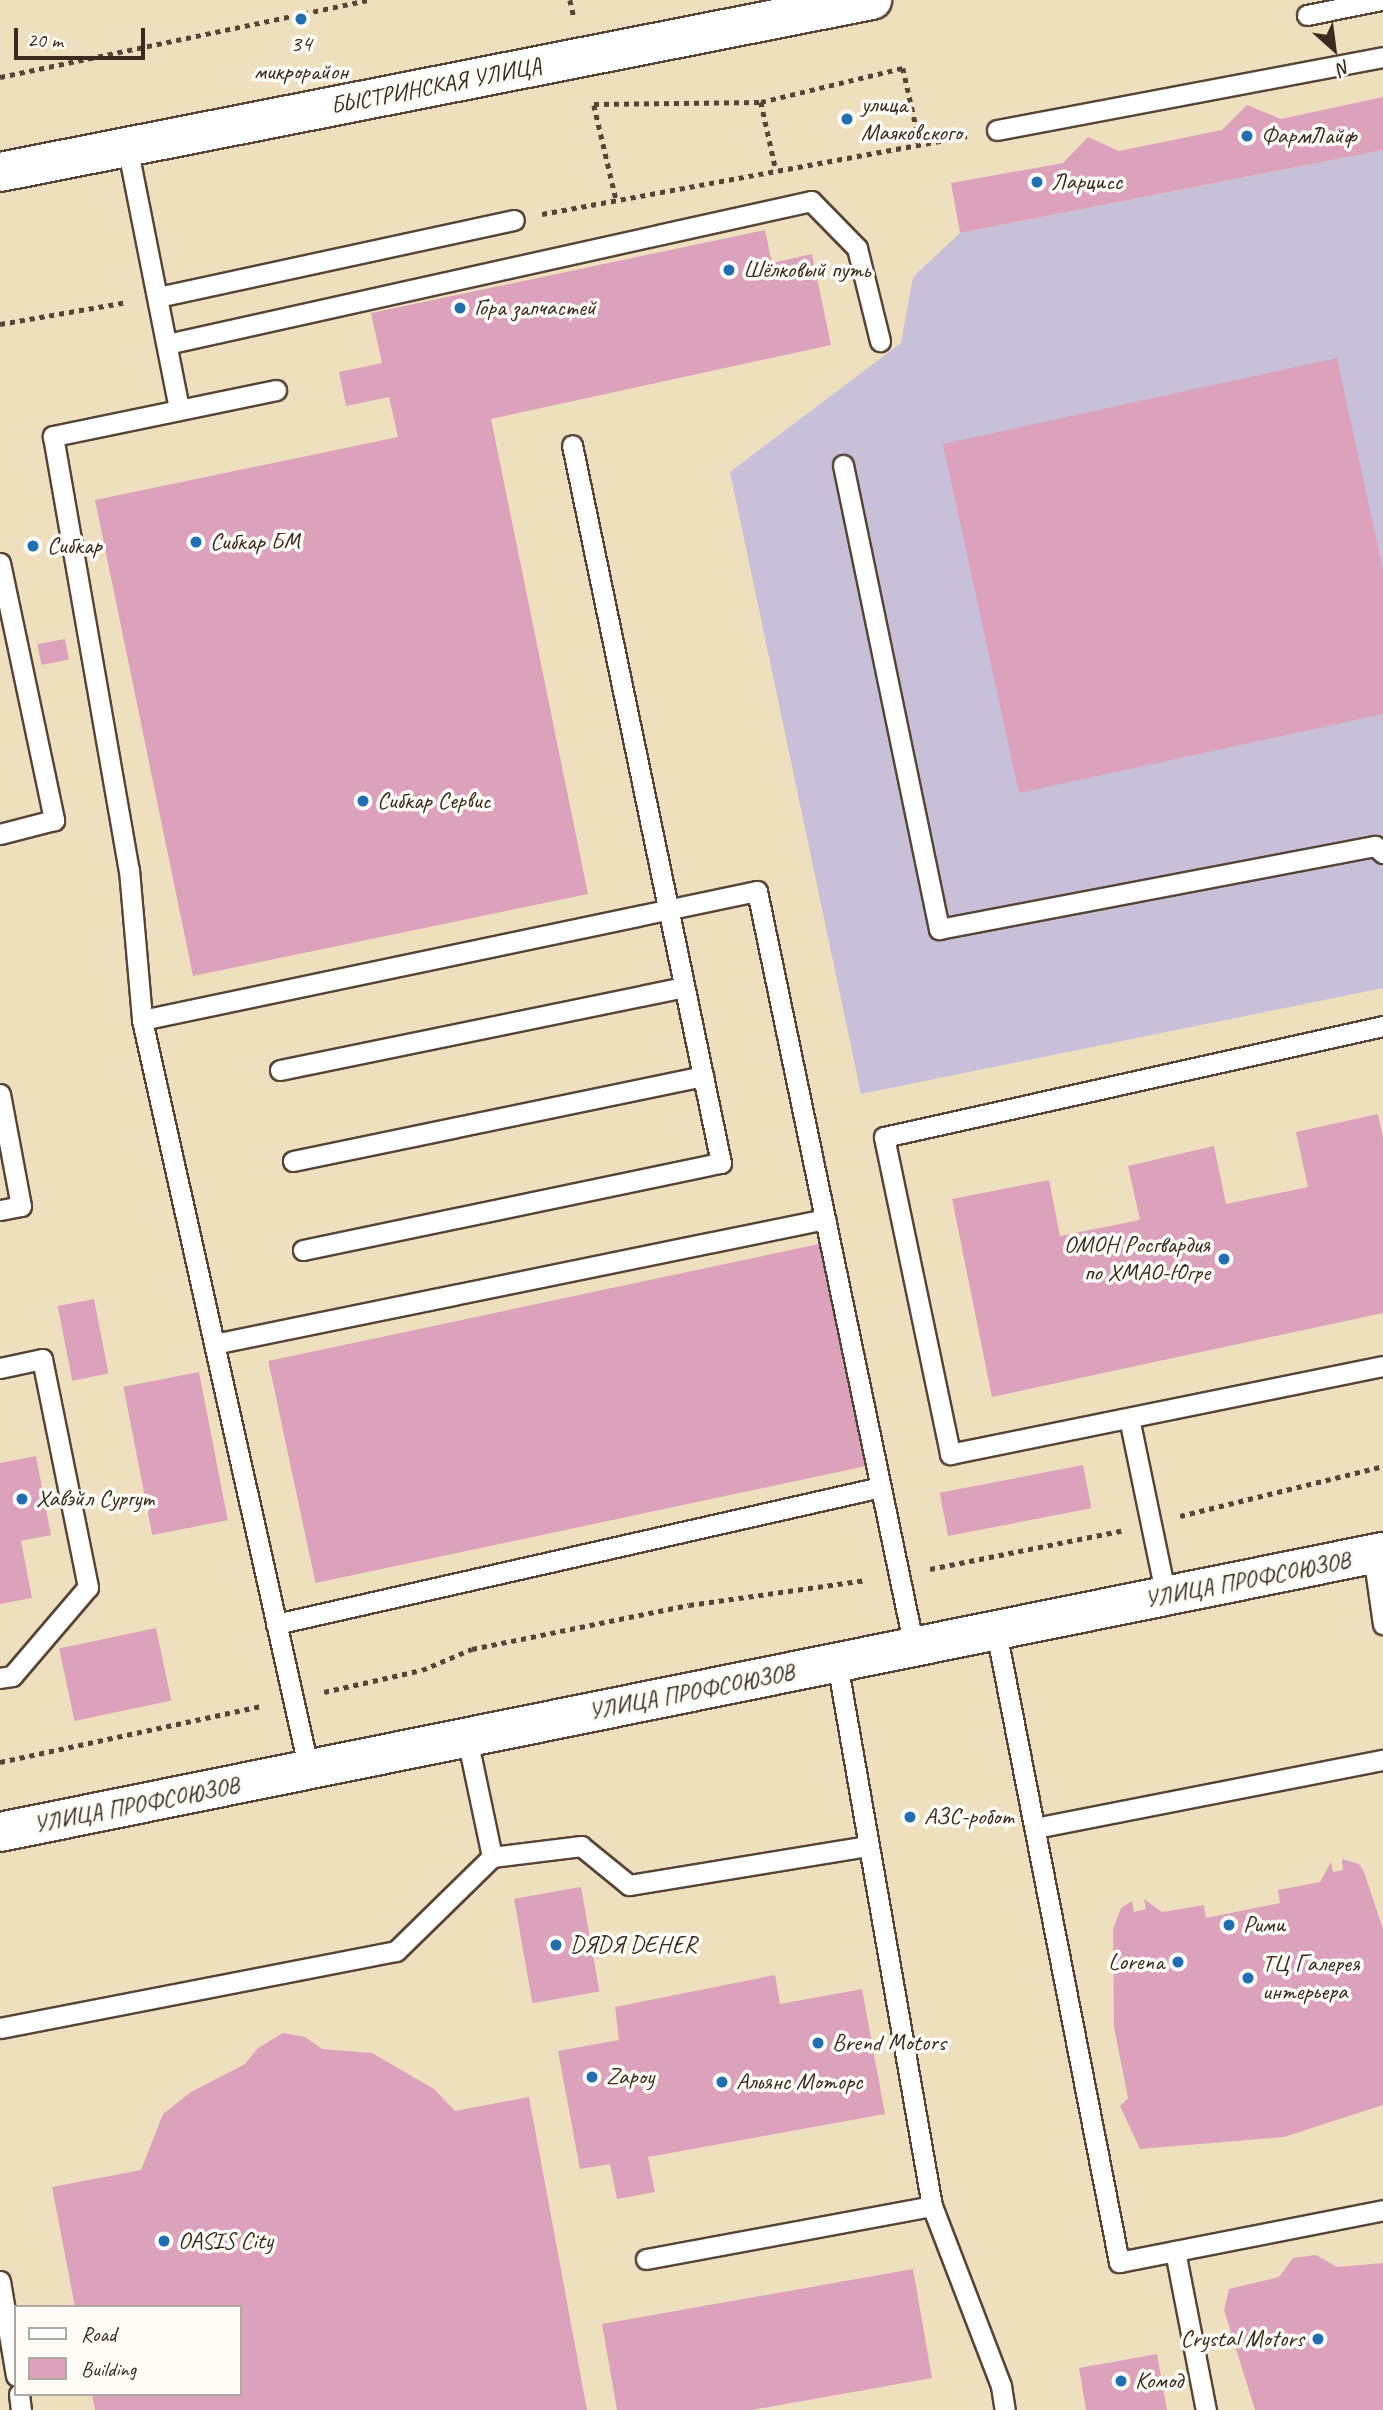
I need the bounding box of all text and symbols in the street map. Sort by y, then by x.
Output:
marker: 34 микрорайон [293,11,309,27]
scale bar [18,14,149,58]
north arrow [1299,14,1369,84]
text: 20 m [27,27,63,53]
place label: 34 микрорайон [254,30,348,86]
street label: БЫСТРИНСКАЯ УЛИЦА [328,51,544,121]
text: N [1333,54,1355,81]
place label: улица Маяковского [861,91,962,147]
marker: улица Маяковского [839,111,855,127]
place label: ФармЛайф [1261,122,1356,150]
marker: ФармЛайф [1239,128,1255,144]
place label: Ларцисс [1051,168,1122,196]
marker: Ларцисс [1029,174,1045,190]
place label: Шёлковый путь [743,256,870,284]
marker: Шёлковый путь [721,262,737,278]
place label: Гора запчастей [474,294,597,322]
marker: Гора запчастей [452,300,468,316]
place label: Сибкар БМ [210,528,300,556]
place label: Сибкар [47,532,102,560]
marker: Сибкар БМ [188,534,204,550]
marker: Сибкар [25,538,41,554]
place label: Сибкар Сервис [377,787,492,815]
marker: Сибкар Сервис [355,793,371,809]
place label: ОМОН Росгвардия по ХМАО-Югре [1064,1231,1210,1287]
marker: ОМОН Росгвардия по ХМАО-Югре [1216,1251,1232,1267]
place label: Хавэйл Сургут [36,1485,155,1513]
marker: Хавэйл Сургут [14,1491,30,1507]
street label: УЛИЦА ПРОФСОЮЗОВ [1142,1546,1352,1614]
street label: УЛИЦА ПРОФСОЮЗОВ [586,1658,796,1726]
street label: УЛИЦА ПРОФСОЮЗОВ [31,1771,241,1839]
place label: АЗС-робот [924,1803,1014,1831]
marker: АЗС-робот [902,1809,918,1825]
place label: Рими [1243,1911,1285,1939]
marker: Рими [1221,1917,1237,1933]
place label: DЯDЯ DЕНЕR [570,1931,696,1959]
marker: DЯDЯ DЕНЕR [548,1937,564,1953]
place label: Lorena [1108,1948,1164,1976]
place label: ТЦ Галерея интерьера [1262,1950,1353,2006]
marker: Lorena [1170,1954,1186,1970]
marker: ТЦ Галерея интерьера [1240,1970,1256,1986]
place label: Brend Motors [832,2029,946,2057]
marker: Brend Motors [810,2035,826,2051]
place label: Zapoy [606,2063,654,2091]
place label: Альянс Моторс [736,2068,860,2096]
marker: Zapoy [584,2069,600,2085]
marker: Альянс Моторс [714,2074,730,2090]
place label: OASIS City [178,2227,273,2255]
marker: OASIS City [156,2233,172,2249]
legend [14,2305,242,2396]
text: Road [81,2321,116,2347]
place label: Crystal Motors [1180,2325,1304,2353]
marker: Crystal Motors [1310,2331,1326,2347]
text: Building [81,2356,136,2382]
place label: Комод [1135,2367,1183,2395]
marker: Комод [1113,2373,1129,2389]

